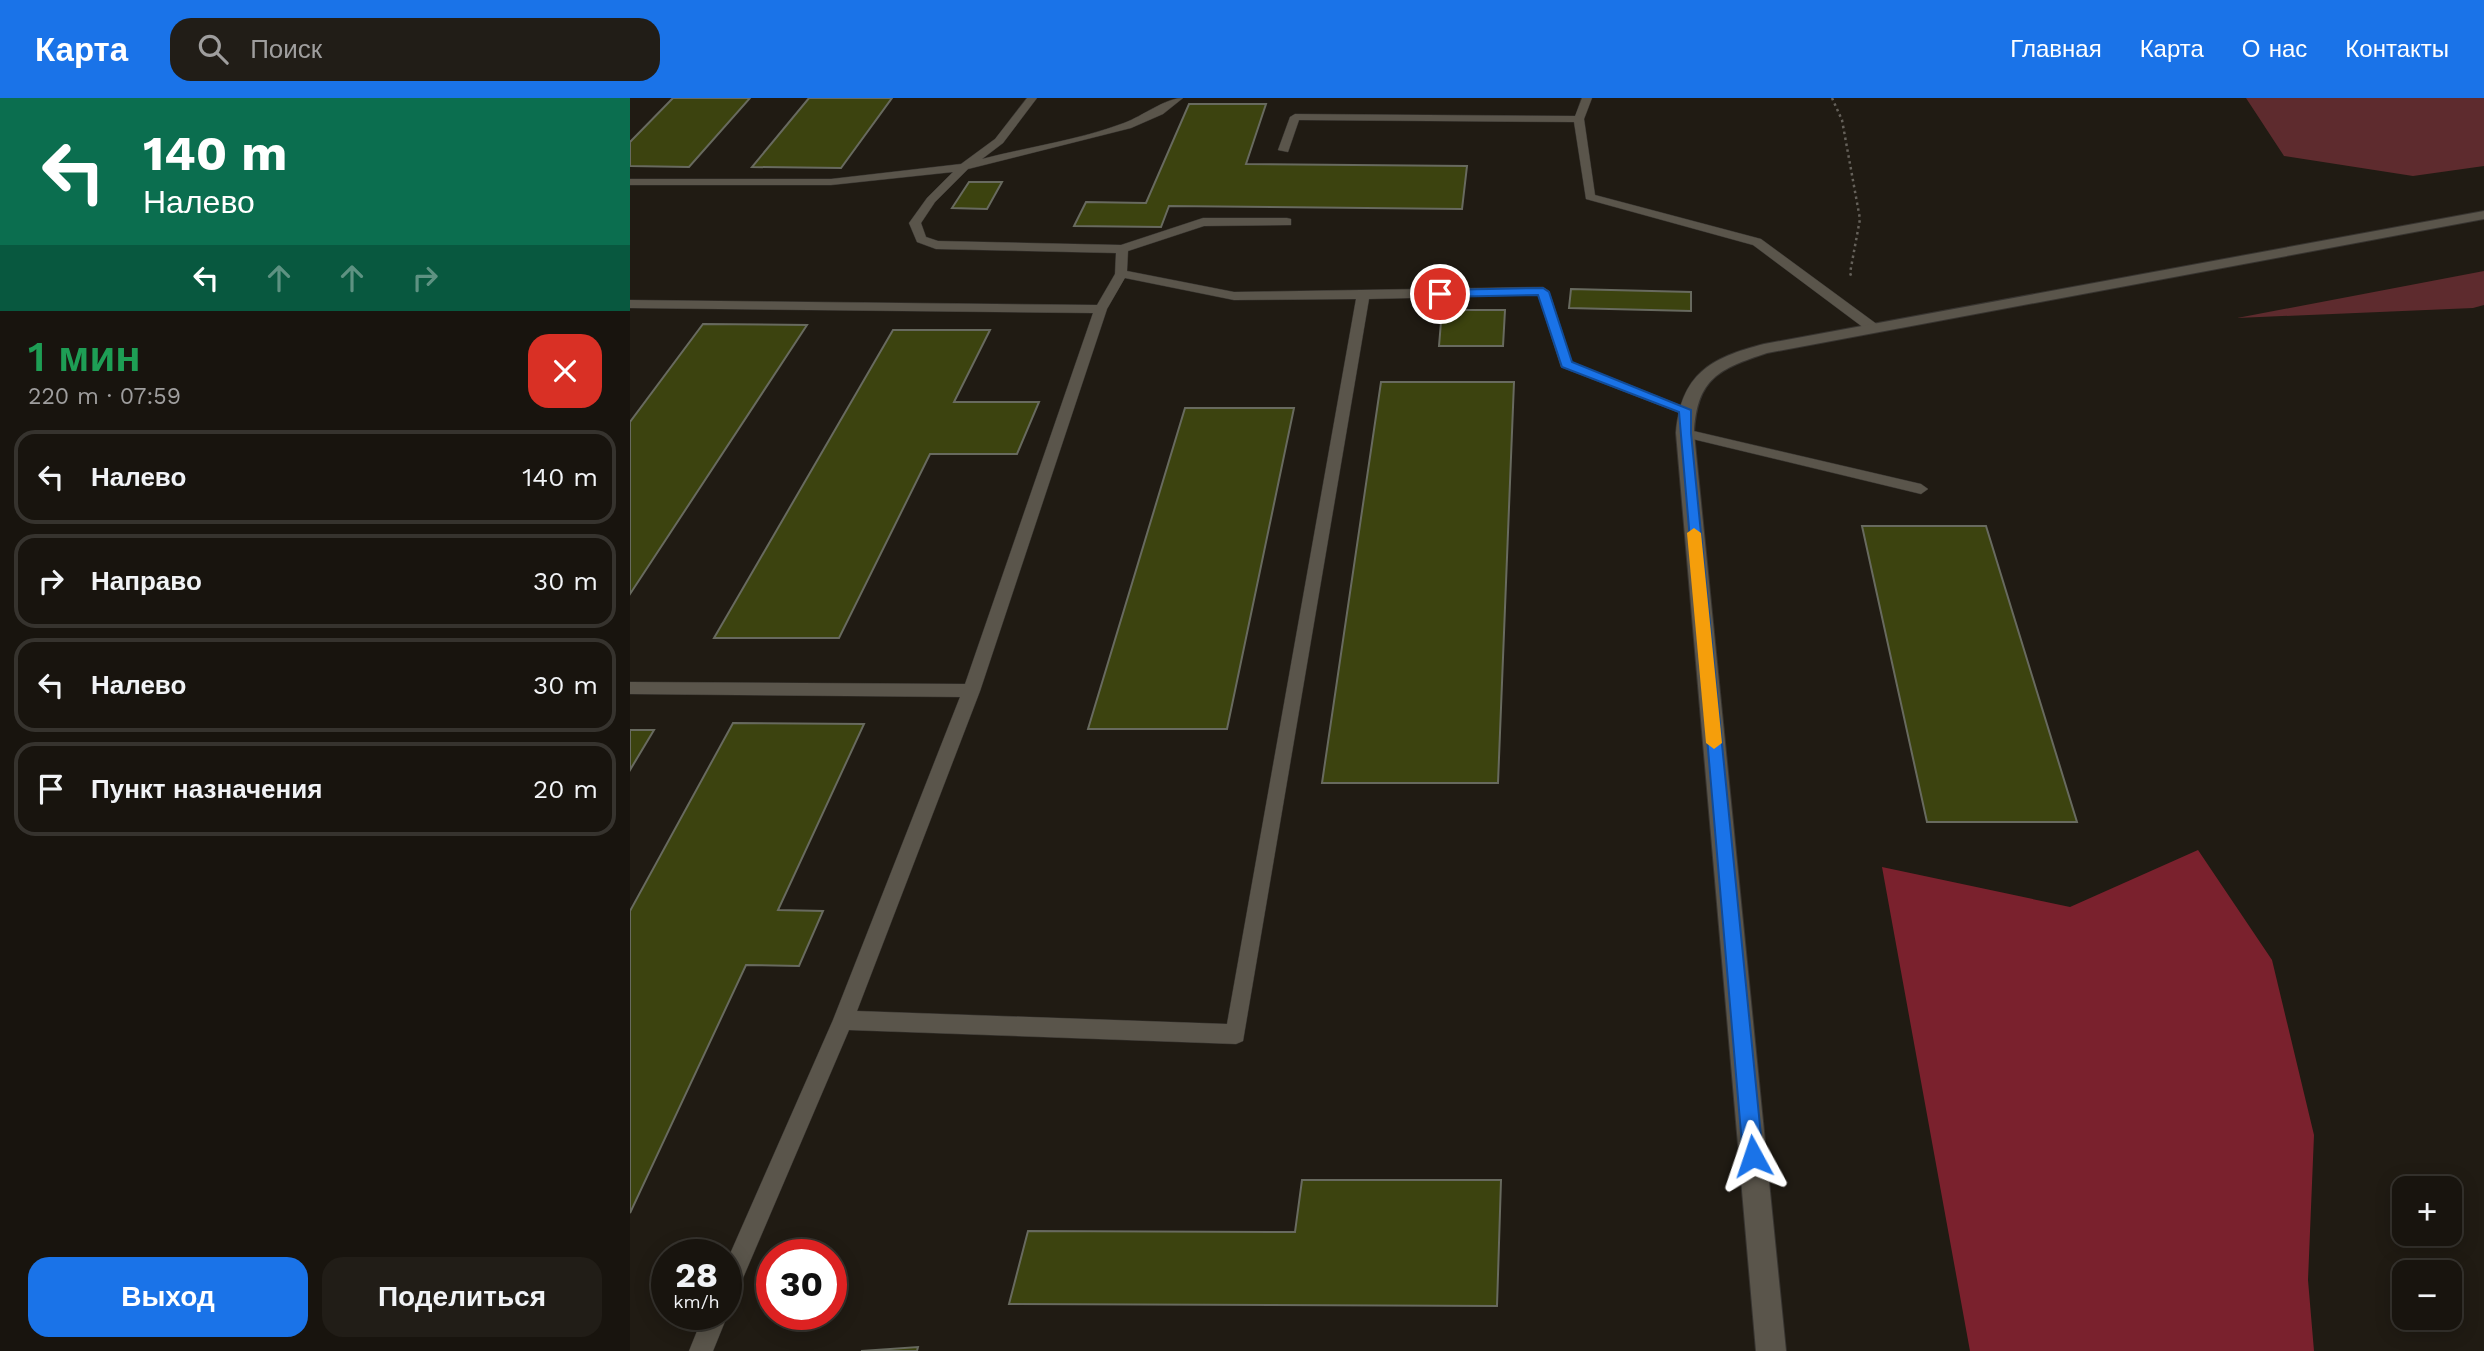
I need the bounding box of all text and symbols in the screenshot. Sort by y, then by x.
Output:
search box [170,18,660,81]
text: Карта [35,30,128,69]
icon: search [194,30,232,68]
text: Поиск [250,34,322,64]
text: Главная [2010,35,2102,63]
text: Карта [2140,35,2204,63]
text: О нас [2242,35,2307,63]
text: Контакты [2345,35,2449,63]
text: 140 m [143,124,287,182]
icon: left [28,126,119,217]
text: Налево [143,183,255,221]
icon: left [187,259,225,297]
icon: ahead [260,259,298,297]
icon: ahead [333,259,371,297]
icon: right [406,259,444,297]
pin [1410,264,1470,324]
icon: arrive [1421,275,1459,313]
text: 1 мин [28,332,141,381]
button: close [528,334,602,408]
text: 220 m · 07:59 [28,383,181,410]
icon: left [32,458,70,496]
text: Налево [91,462,186,492]
text: 140 m [522,462,598,492]
icon: right [32,562,70,600]
text: Направо [91,566,202,596]
text: 30 m [533,566,598,596]
icon: left [32,666,70,704]
text: Налево [91,670,186,700]
text: 30 m [533,670,598,700]
icon: arrive [32,770,70,808]
text: Пункт назначения [91,774,322,804]
text: 20 m [533,774,598,804]
position arrow [1716,1119,1790,1193]
map controls [2392,1176,2462,1330]
button: + [2392,1176,2462,1246]
speed limit sign: 30 [756,1239,847,1330]
text: 28 [675,1254,718,1296]
button: Выход [28,1257,308,1337]
button: Поделиться [322,1257,602,1337]
button: − [2392,1260,2462,1330]
text: km/h [673,1291,720,1312]

